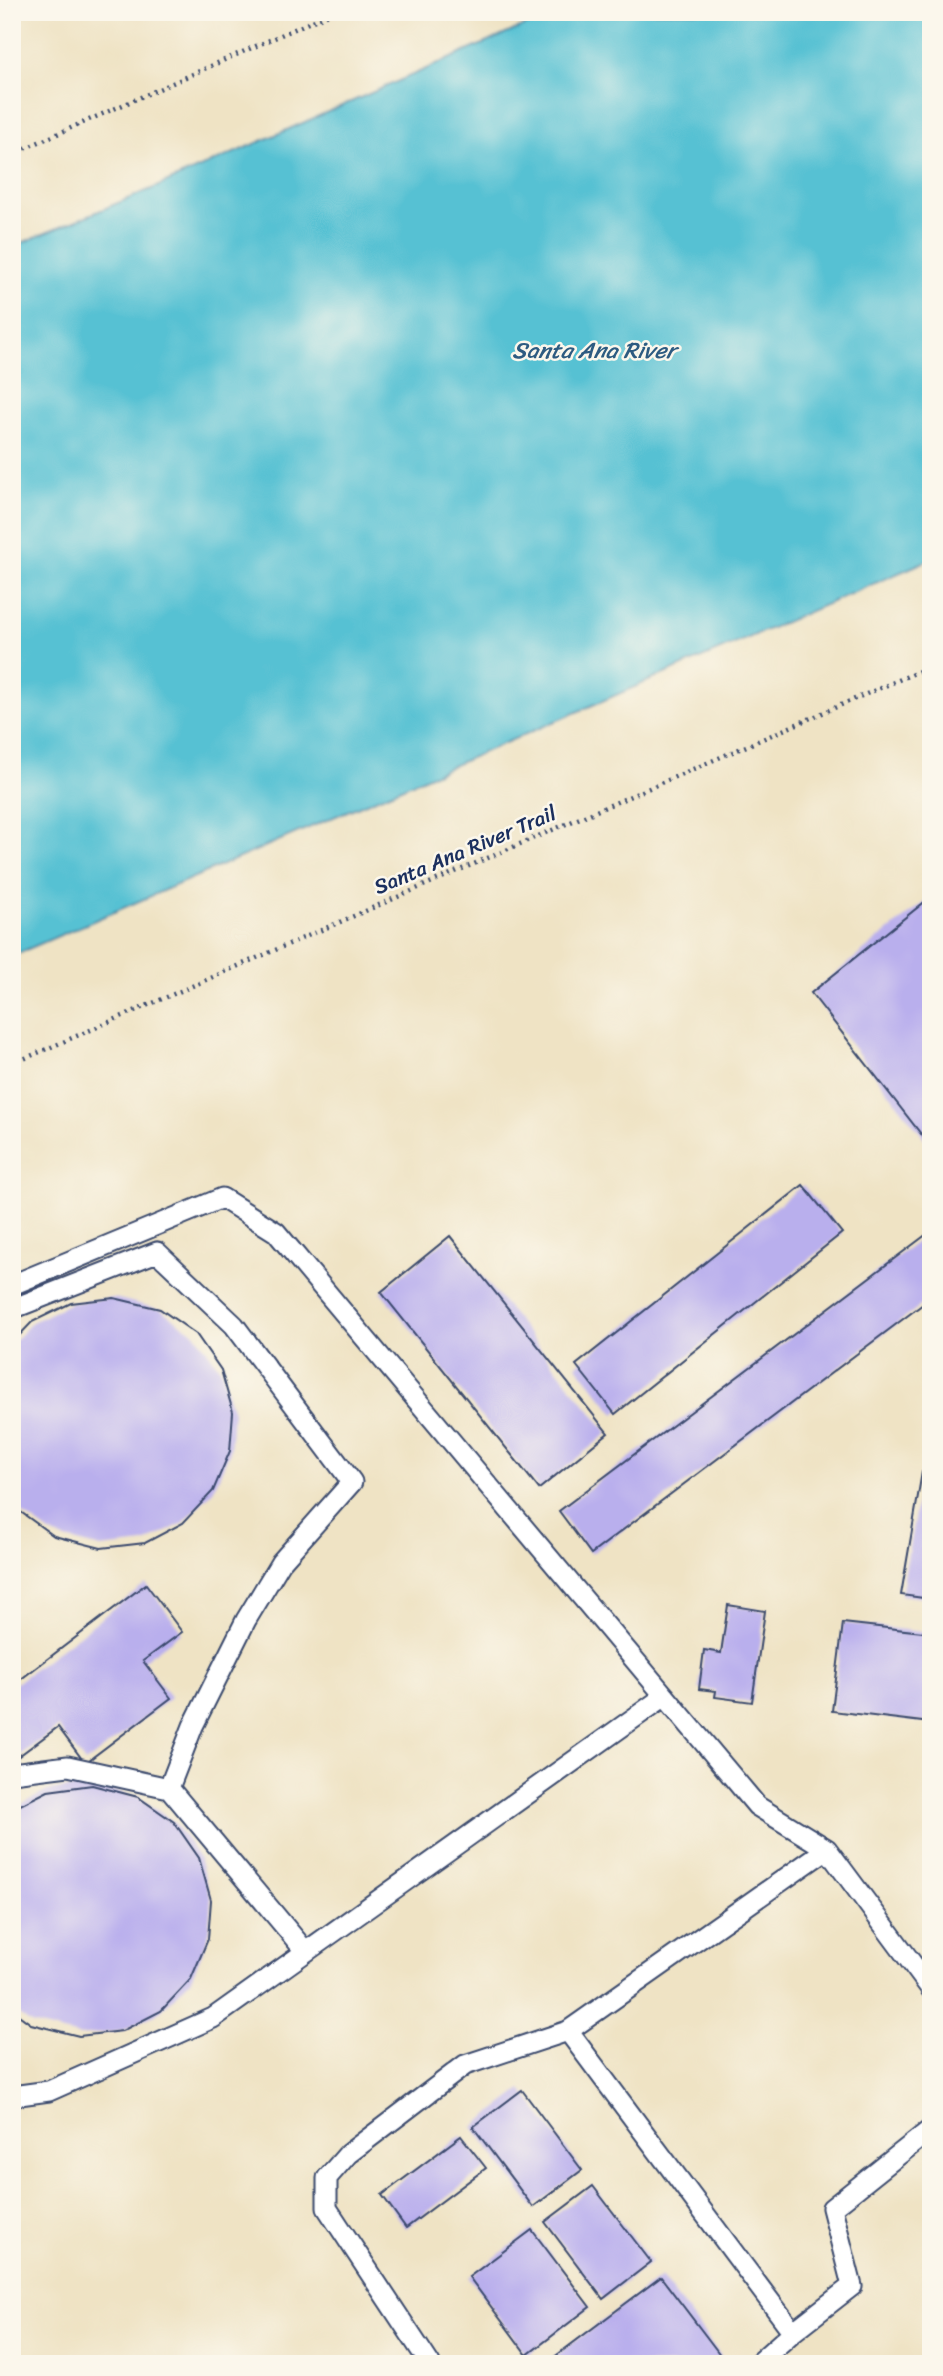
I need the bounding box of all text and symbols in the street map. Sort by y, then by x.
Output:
water label: Santa Ana River [512,330,680,371]
street label: Santa Ana River Trail [368,794,563,906]

